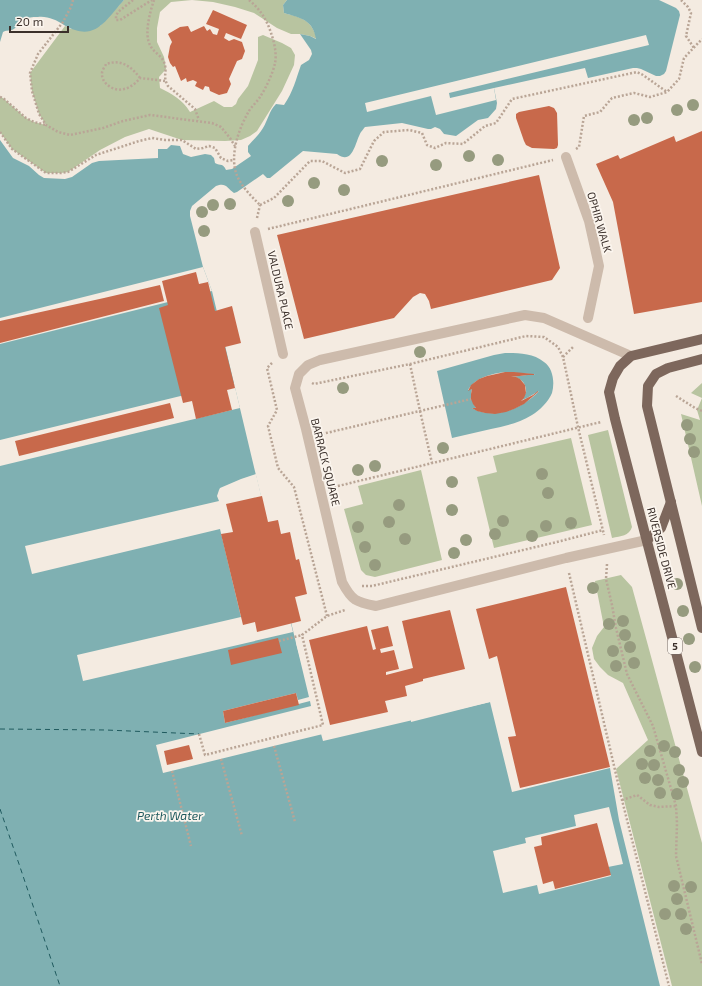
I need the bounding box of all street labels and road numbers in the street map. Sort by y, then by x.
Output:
street label: OPHIR WALK [585,190,615,254]
street label: VALDURA PLACE [266,249,296,331]
street label: BARRACK SQUARE [308,417,343,507]
street label: RIVERSIDE DRIVE [645,506,679,590]
road number: 5 [668,638,682,654]

